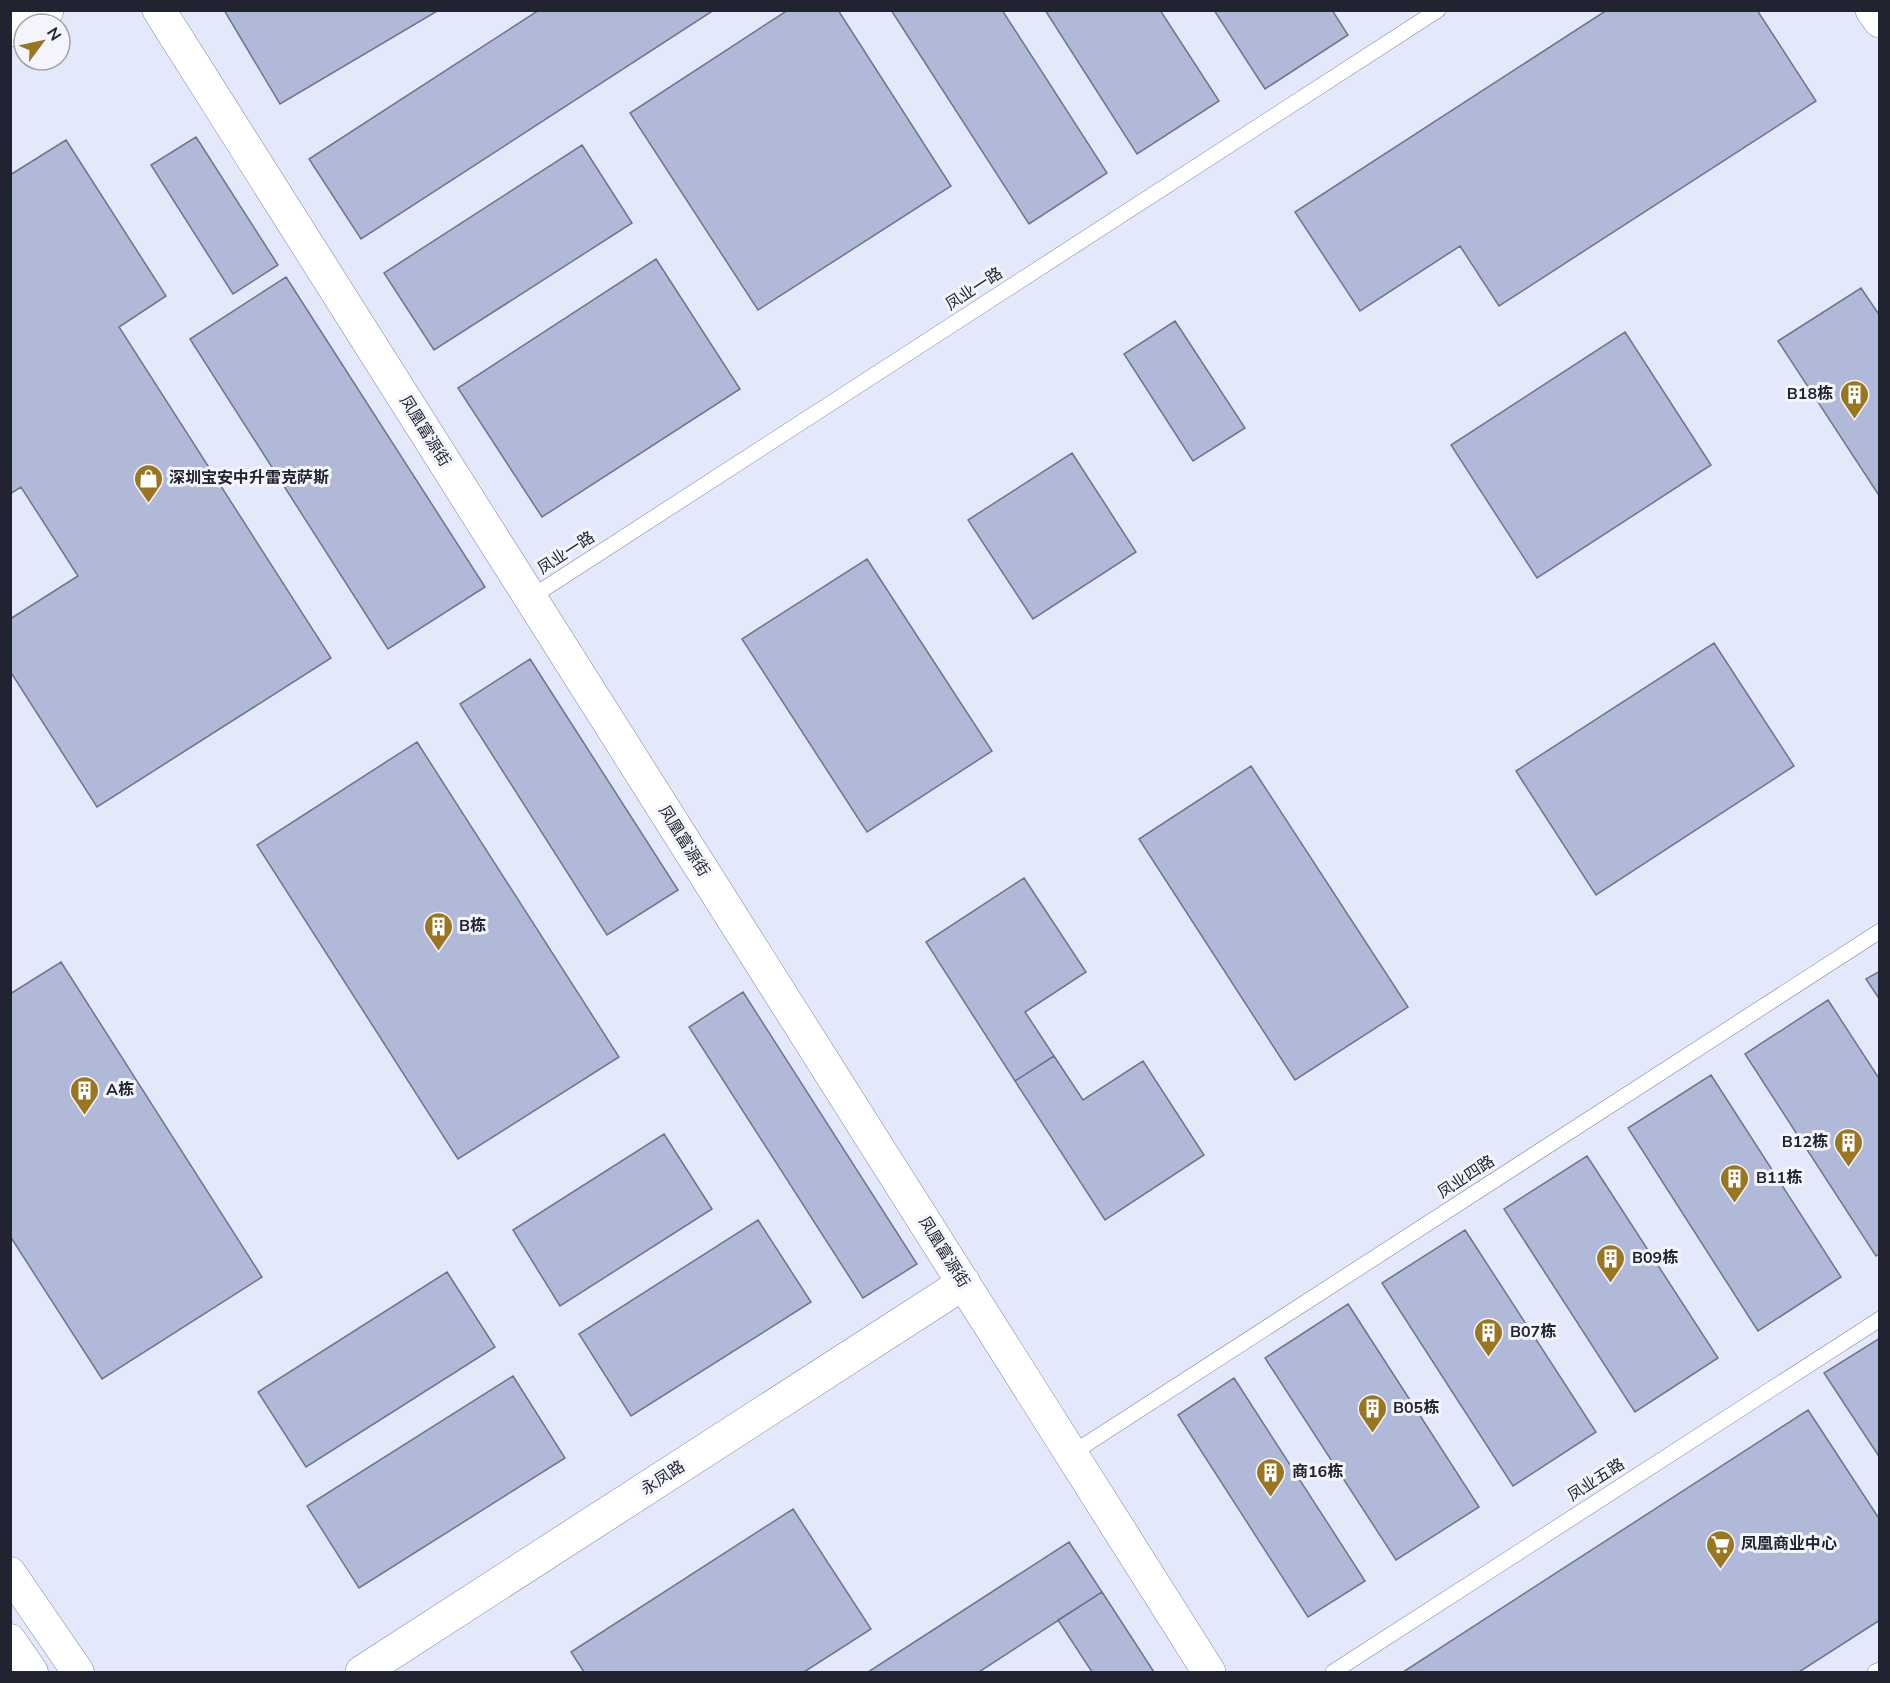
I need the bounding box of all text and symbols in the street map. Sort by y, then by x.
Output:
north arrow [12,12,72,72]
text: N [41,23,66,45]
street label: 凤业一路 [941,262,1007,316]
building icon: B18栋 [1838,378,1870,420]
place label: B18栋 [1787,383,1833,405]
street label: 凤凰富源街 [394,391,456,471]
shop icon: 深圳宝安中升雷克萨斯 [132,462,164,504]
place label: 深圳宝安中升雷克萨斯 [169,467,329,489]
street label: 凤业一路 [533,526,599,580]
street label: 凤凰富源街 [653,801,715,881]
building icon: B栋 [422,910,454,952]
place label: B栋 [459,915,486,937]
building icon: A栋 [69,1074,101,1116]
place label: A栋 [106,1079,134,1101]
building icon: B12栋 [1833,1126,1865,1168]
place label: B12栋 [1782,1131,1828,1153]
street label: 凤业四路 [1433,1150,1499,1204]
building icon: B11栋 [1719,1162,1751,1204]
place label: B11栋 [1756,1167,1802,1189]
street label: 凤凰富源街 [913,1212,975,1292]
building icon: B09栋 [1595,1242,1627,1284]
place label: B09栋 [1632,1247,1678,1269]
building icon: B07栋 [1473,1316,1505,1358]
place label: B07栋 [1510,1321,1556,1343]
building icon: B05栋 [1356,1392,1388,1434]
place label: B05栋 [1393,1397,1439,1419]
street label: 凤业五路 [1563,1453,1629,1507]
street label: 永凤路 [637,1456,689,1500]
building icon: 商16栋 [1255,1456,1287,1498]
place label: 商16栋 [1292,1461,1343,1483]
supermarket icon: 凤凰商业中心 [1704,1528,1736,1570]
place label: 凤凰商业中心 [1741,1533,1837,1555]

